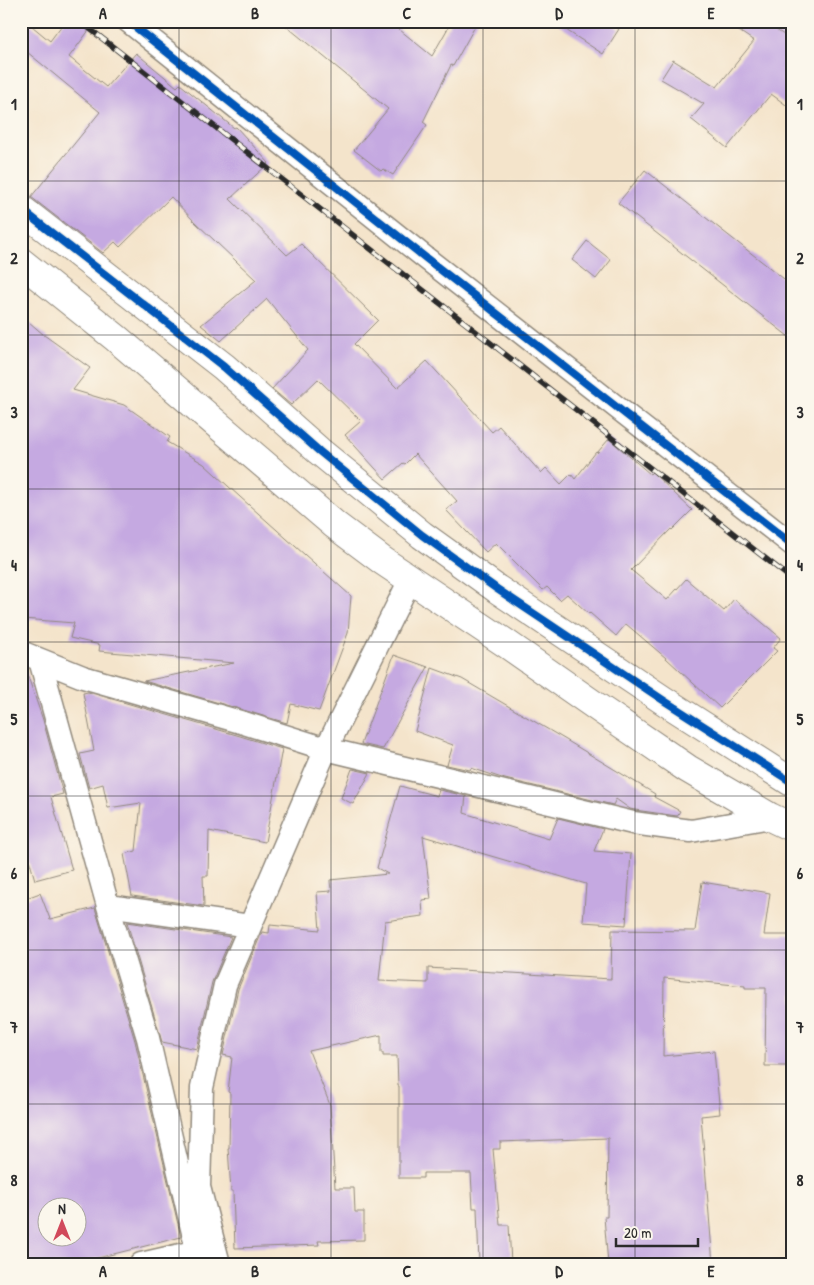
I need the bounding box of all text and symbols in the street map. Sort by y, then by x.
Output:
text: A [99,2,107,24]
text: B [251,2,259,24]
text: C [403,2,412,24]
text: D [555,2,563,24]
text: E [707,2,715,24]
text: 1 [11,93,17,115]
text: 1 [797,93,803,115]
text: 2 [10,247,18,269]
text: 2 [796,247,804,269]
text: 3 [10,401,18,423]
text: 3 [796,401,804,423]
text: 4 [11,554,17,576]
text: 4 [797,554,803,576]
text: 5 [11,708,18,730]
text: 5 [797,708,804,730]
text: 6 [11,862,18,884]
text: 6 [797,862,804,884]
text: 7 [9,1016,18,1038]
text: 7 [795,1016,804,1038]
text: 8 [11,1169,18,1191]
text: 8 [797,1169,804,1191]
north arrow [38,1198,88,1248]
text: N [58,1199,66,1218]
scale bar [616,1215,699,1247]
text: 20 m [624,1222,651,1243]
text: A [99,1260,107,1282]
text: B [251,1260,259,1282]
text: C [403,1260,412,1282]
text: D [555,1260,563,1282]
text: E [707,1260,715,1282]

